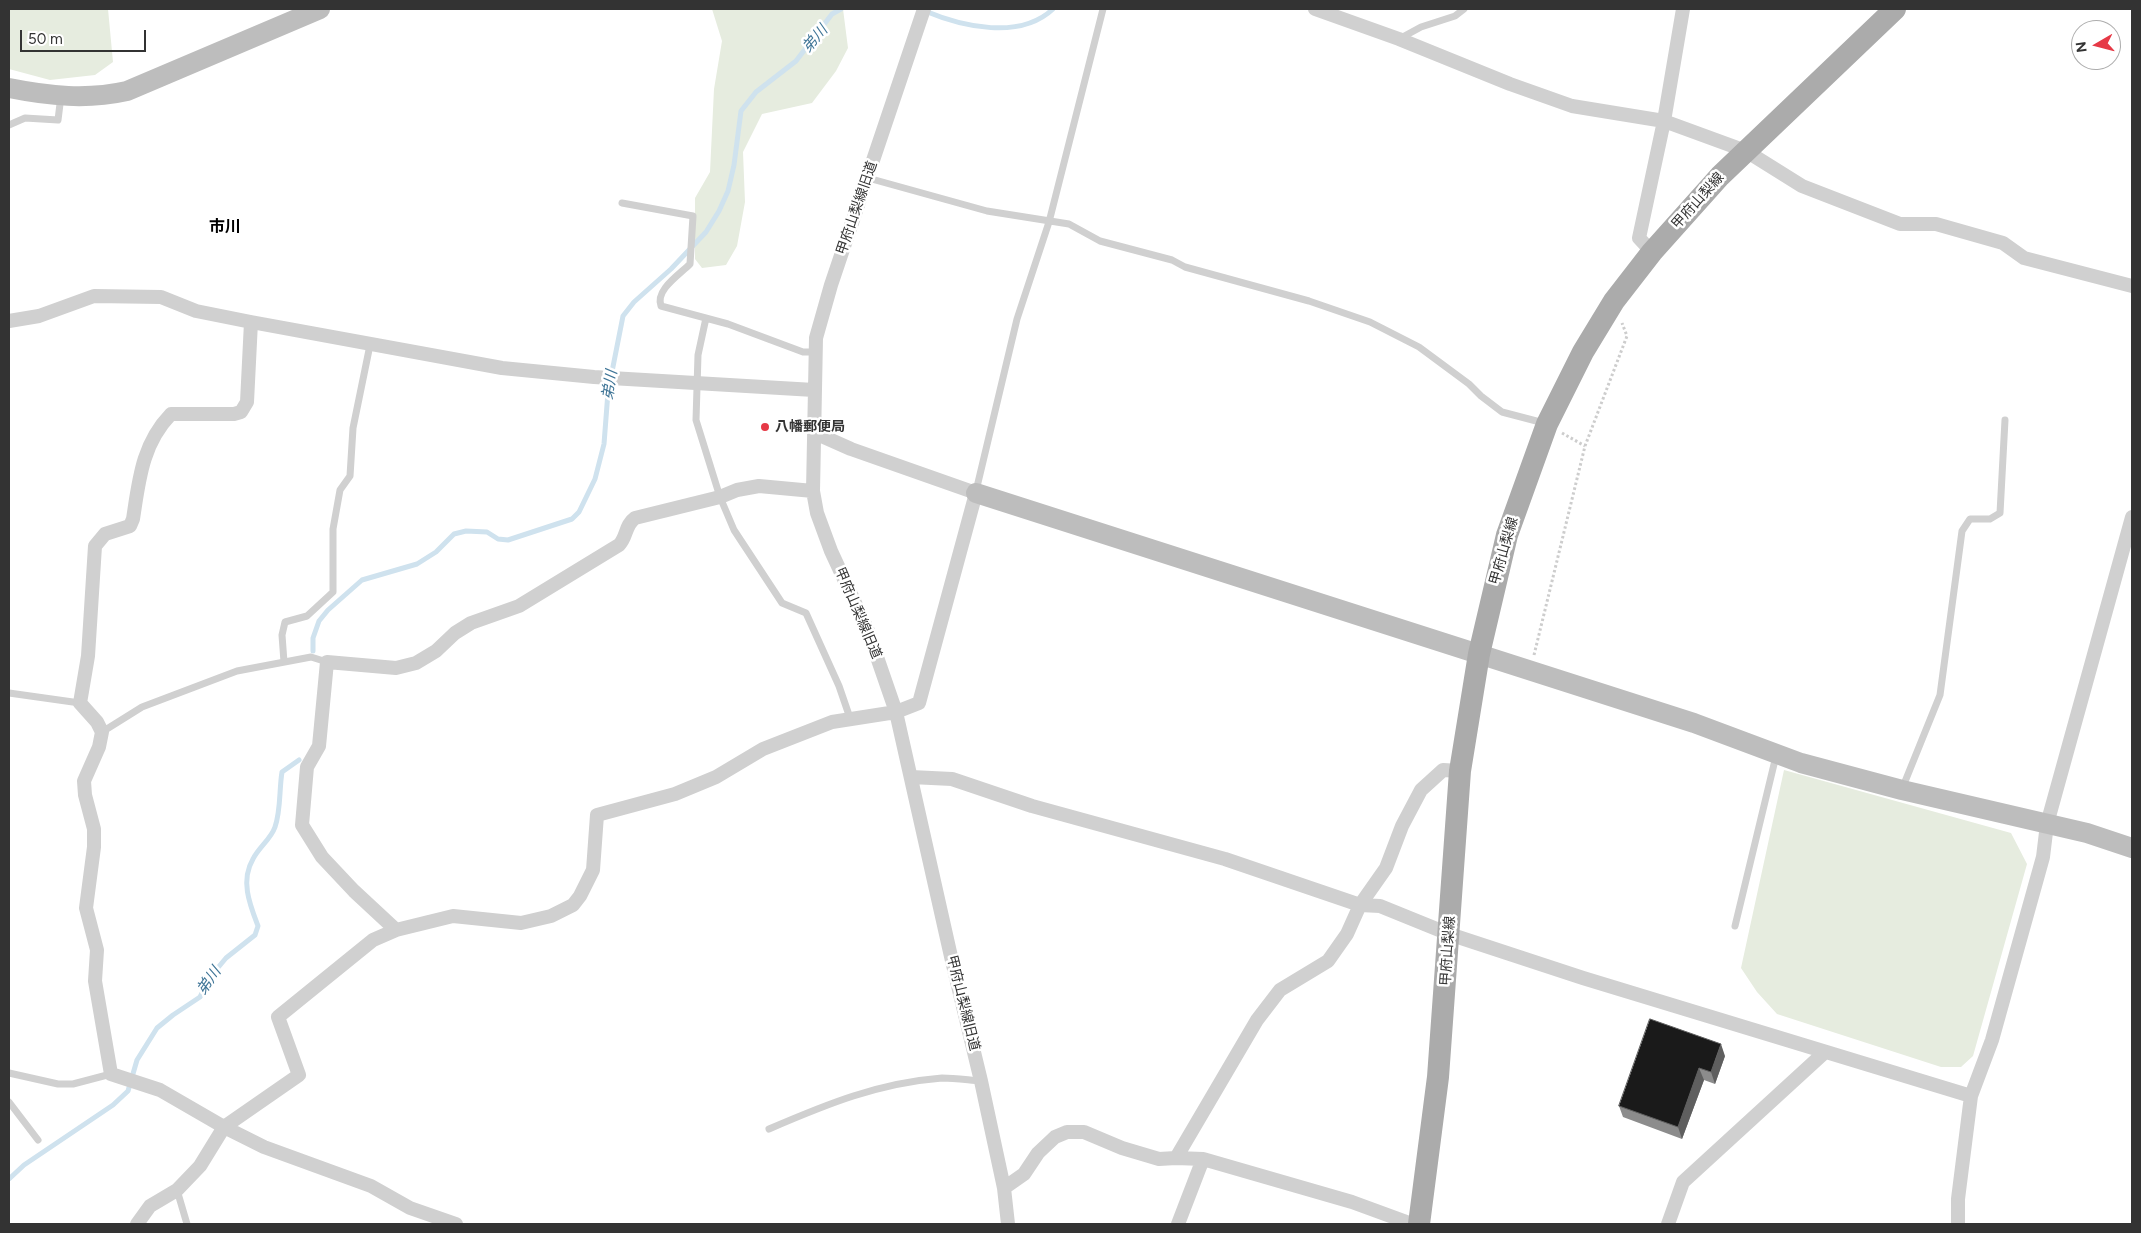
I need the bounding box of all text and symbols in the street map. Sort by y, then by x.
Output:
scale bar [22,20,149,52]
north arrow [2071,20,2121,70]
water label: 弟川 [798,22,832,56]
text: 50 m [28,30,63,48]
text: N [2072,40,2091,54]
street label: 甲府山梨線旧道 [833,159,881,257]
street label: 甲府山梨線 [1668,169,1728,233]
district label: 市川 [209,217,241,237]
water label: 弟川 [599,369,621,401]
place label: 八幡郵便局 [775,419,845,435]
marker: 八幡郵便局 [759,421,771,433]
street label: 甲府山梨線 [1486,515,1522,587]
street label: 甲府山梨線旧道 [831,565,885,661]
street label: 甲府山梨線 [1437,915,1459,987]
street label: 甲府山梨線旧道 [943,953,983,1053]
water label: 弟川 [193,964,225,998]

